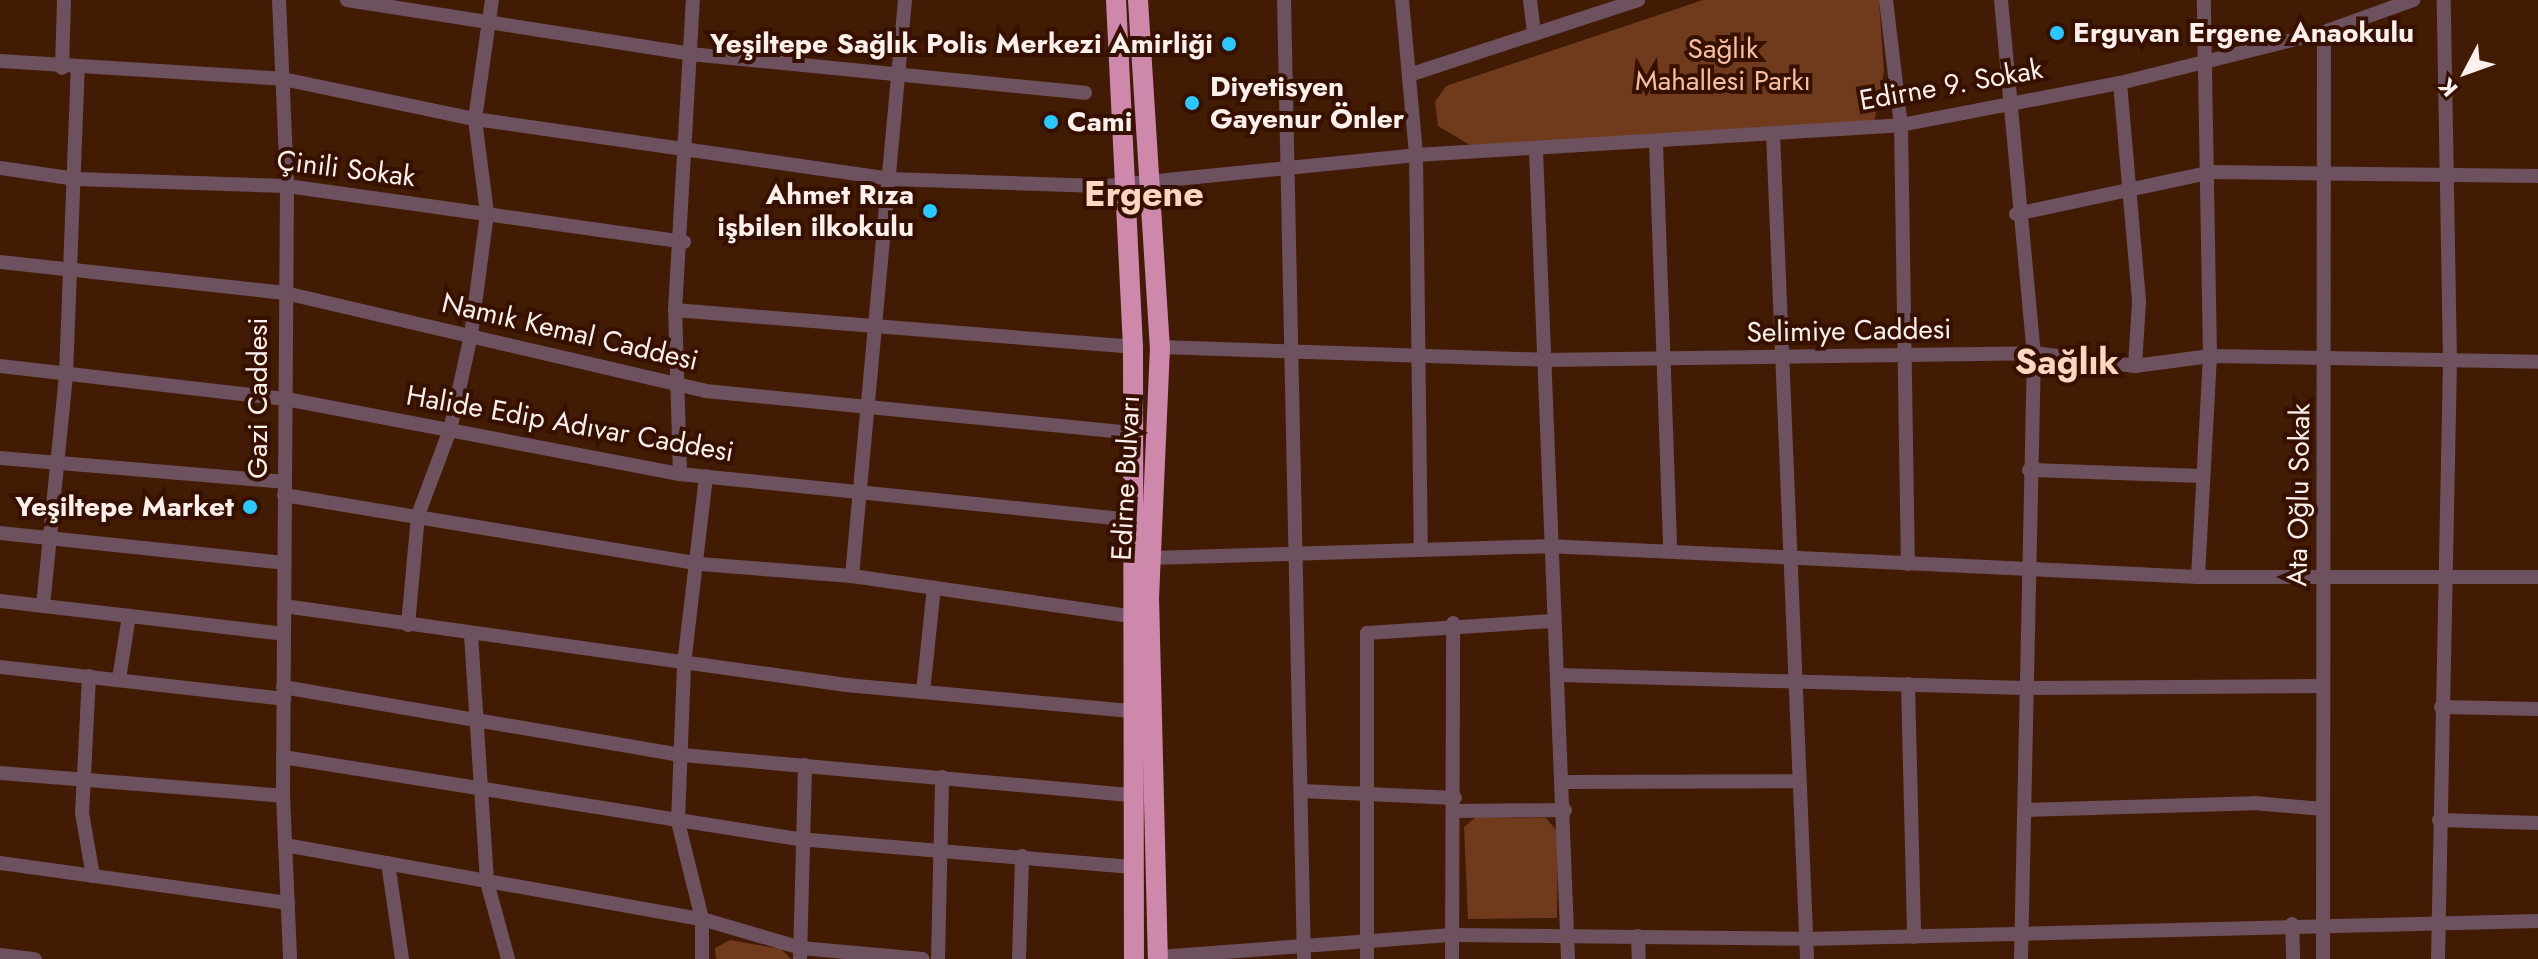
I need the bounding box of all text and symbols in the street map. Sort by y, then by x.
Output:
place label: Erguvan Ergene Anaokulu [2073,16,2414,50]
marker: Erguvan Ergene Anaokulu [2048,24,2066,42]
place label: Yeşiltepe Sağlık Polis Merkezi Amirliği [710,27,1213,61]
park label: Sağlık Mahallesi Parkı [1635,32,1811,98]
north arrow [2426,32,2506,112]
marker: Yeşiltepe Sağlık Polis Merkezi Amirliği [1220,35,1238,53]
street label: Edirne 9. Sokak [1857,52,2045,118]
place label: Diyetisyen Gayenur Önler [1210,70,1404,136]
text: K [2431,71,2465,104]
marker: Diyetisyen Gayenur Önler [1181,92,1203,114]
place label: Cami [1067,105,1132,139]
marker: Cami [1042,113,1060,131]
street label: Çinili Sokak [275,144,417,194]
district label: Ergene [1084,172,1204,216]
place label: Ahmet Rıza işbilen ilkokulu [717,178,914,244]
marker: Ahmet Rıza işbilen ilkokulu [921,202,939,220]
street label: Namık Kemal Caddesi [439,286,701,378]
street label: Selimiye Caddesi [1746,312,1952,350]
street label: Gazi Caddesi [241,317,275,479]
district label: Sağlık [2015,340,2119,384]
street label: Halide Edip Adıvar Caddesi [404,379,736,469]
street label: Edirne Bulvarı [1105,395,1147,561]
street label: Ata Oğlu Sokak [2281,403,2317,587]
place label: Yeşiltepe Market [15,490,234,524]
marker: Yeşiltepe Market [241,498,259,516]

